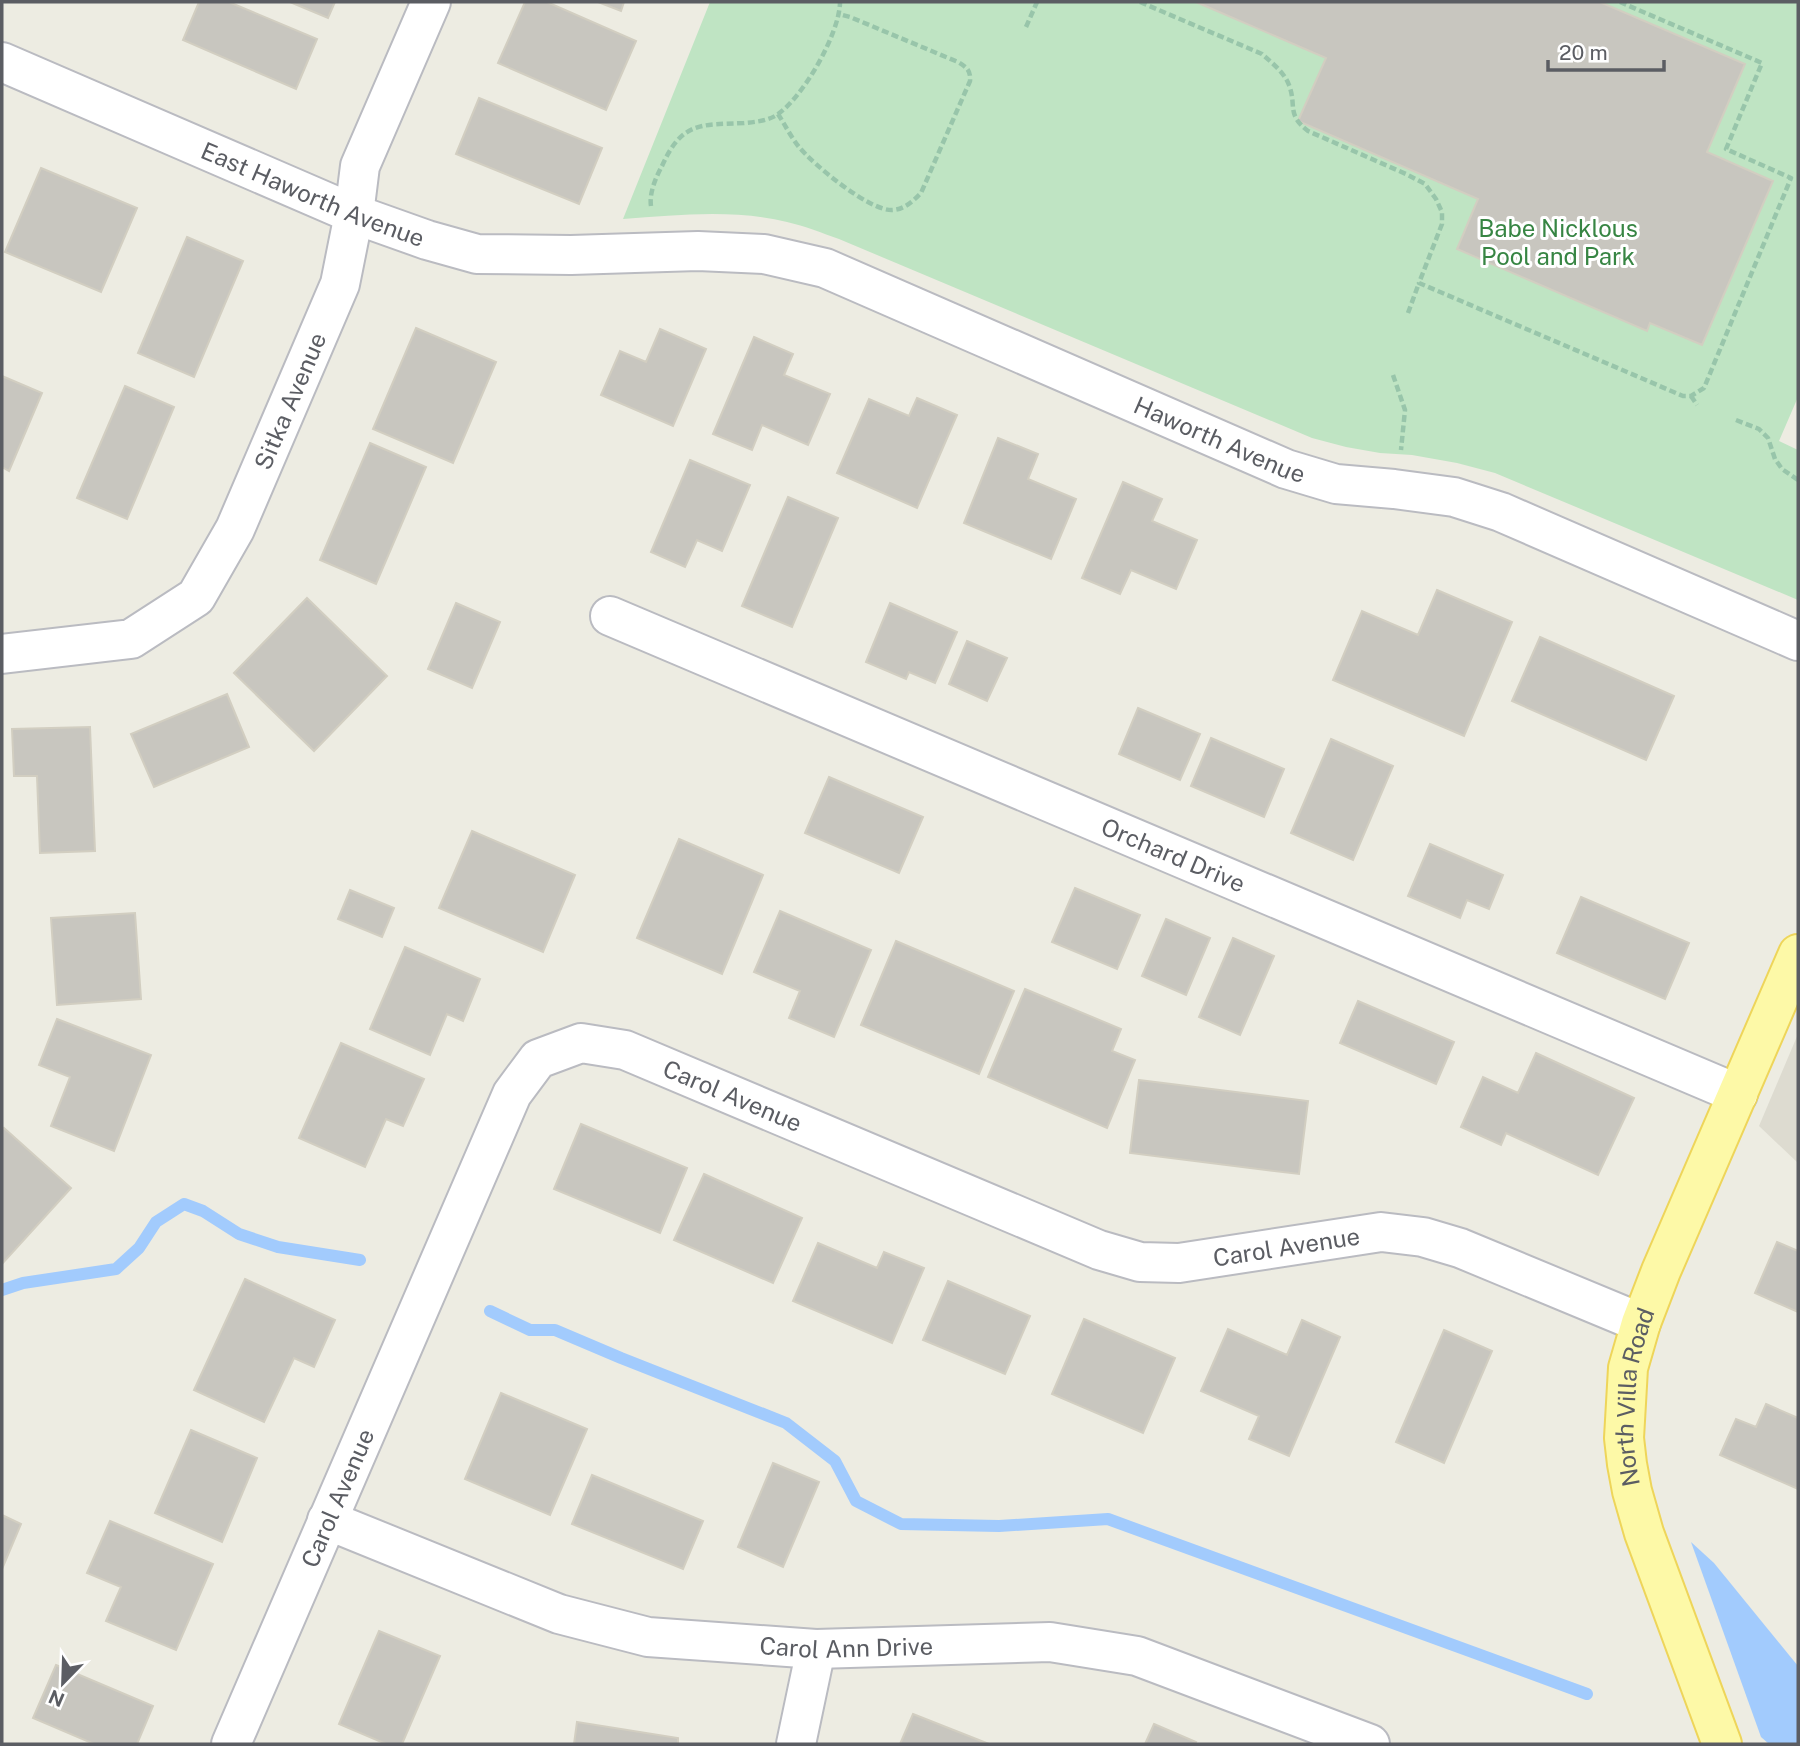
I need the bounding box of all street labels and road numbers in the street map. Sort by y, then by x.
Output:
street label: East Haworth Avenue [197,136,428,252]
street label: Sitka Avenue [248,328,332,474]
street label: Haworth Avenue [1130,390,1309,488]
street label: Orchard Drive [1097,812,1250,898]
street label: Carol Avenue [659,1054,806,1137]
street label: Carol Avenue [1211,1221,1362,1272]
street label: North Villa Road [1610,1304,1660,1489]
street label: Carol Avenue [295,1425,380,1571]
street label: Carol Ann Drive [759,1631,934,1663]

